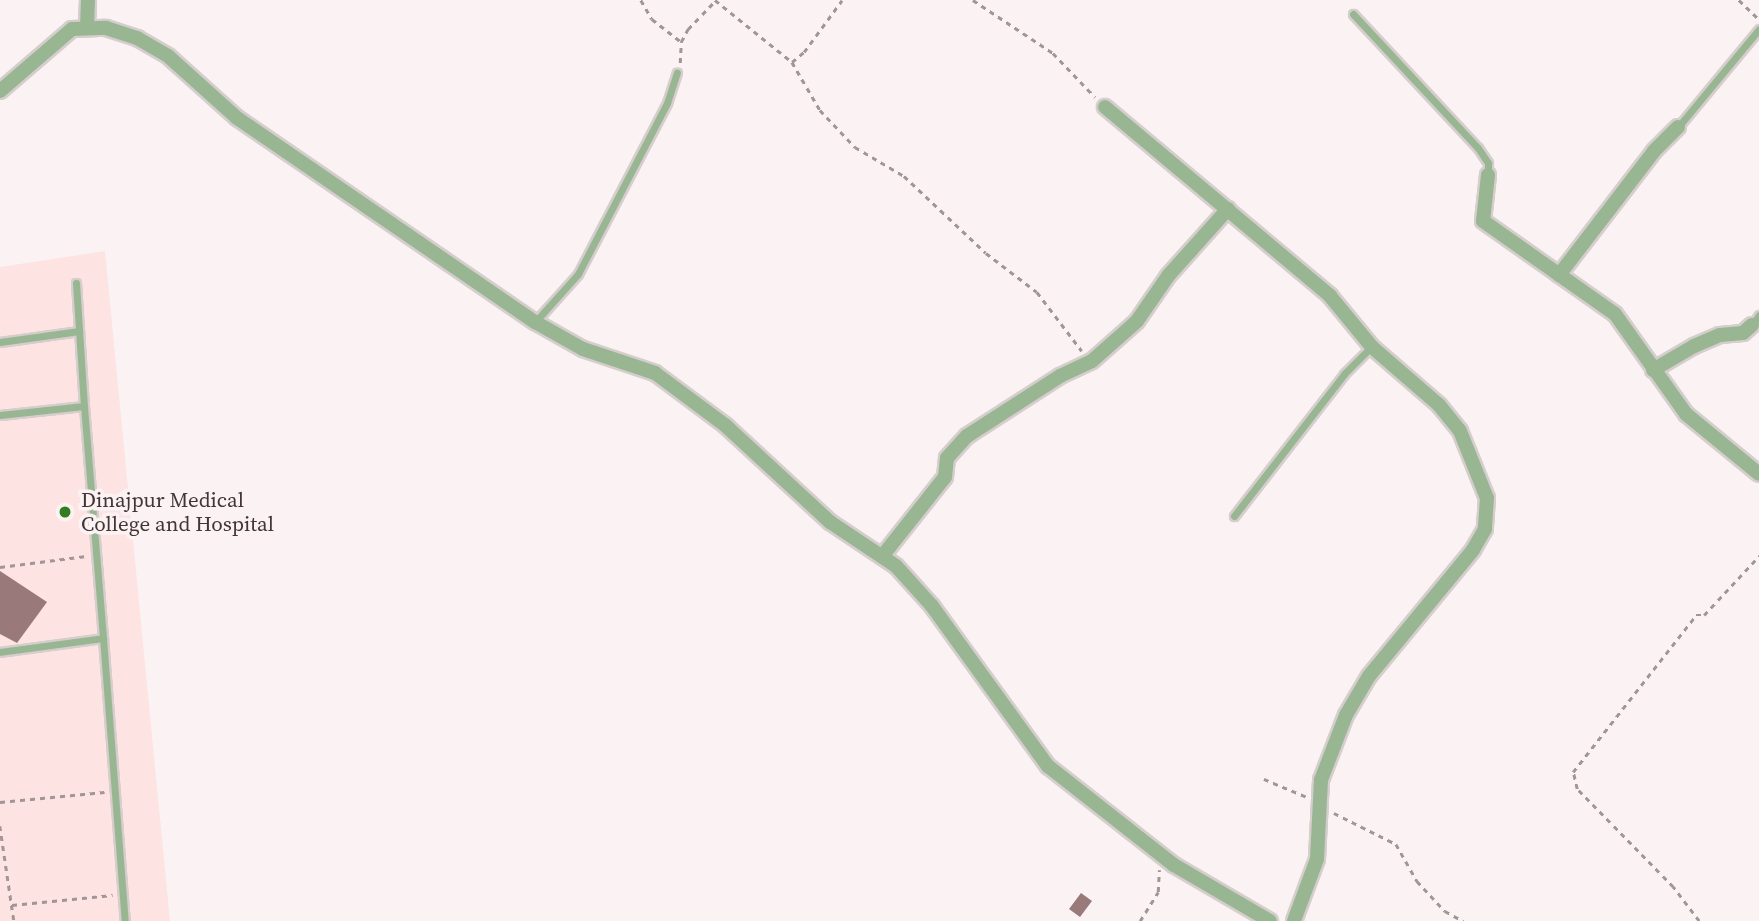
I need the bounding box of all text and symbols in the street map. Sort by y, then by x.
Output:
place label: Dinajpur Medical College and Hospital [81,487,274,537]
marker: Dinajpur Medical College and Hospital [55,502,75,522]

